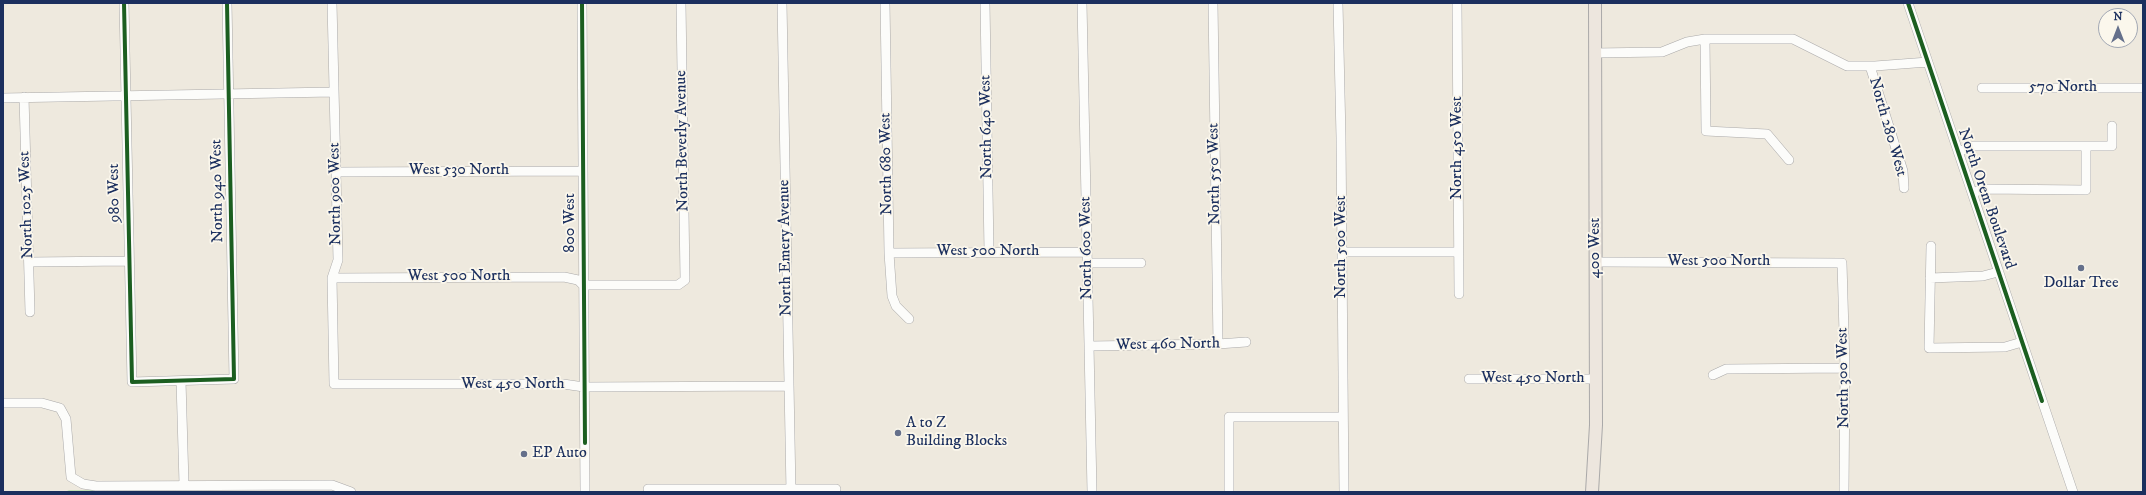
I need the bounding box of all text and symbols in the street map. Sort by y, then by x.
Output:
north arrow [2098,8,2138,48]
text: N [2113,10,2123,24]
street label: North Beverly Avenue [672,70,694,212]
street label: North 640 West [976,75,998,179]
street label: North 280 West [1864,75,1910,179]
street label: 570 North [2029,78,2097,98]
street label: North 450 West [1448,96,1468,200]
street label: North 680 West [877,112,897,216]
street label: North 550 West [1205,123,1225,225]
street label: North Orem Boulevard [1953,126,2019,272]
street label: North 940 West [207,139,229,243]
street label: North 900 West [326,142,346,246]
street label: North 1025 West [16,151,38,259]
street label: West 530 North [409,161,509,181]
street label: 980 West [105,163,125,223]
street label: North Emery Avenue [775,180,797,316]
street label: 800 West [561,193,581,253]
street label: North 500 West [1332,195,1352,299]
street label: North 600 West [1076,196,1098,300]
street label: 400 West [1586,218,1606,278]
street label: West 500 North [936,242,1040,262]
street label: West 500 North [1667,252,1771,272]
marker: Dollar Tree [2076,263,2086,273]
street label: West 500 North [407,267,511,287]
place label: Dollar Tree [2043,274,2119,294]
street label: North 300 West [1834,327,1854,429]
street label: West 460 North [1116,334,1220,356]
street label: West 450 North [1481,369,1585,389]
street label: West 450 North [461,375,565,395]
place label: A to Z Building Blocks [906,414,1007,452]
marker: A to Z Building Blocks [893,428,903,438]
place label: EP Auto [532,444,587,464]
marker: EP Auto [519,449,529,459]

